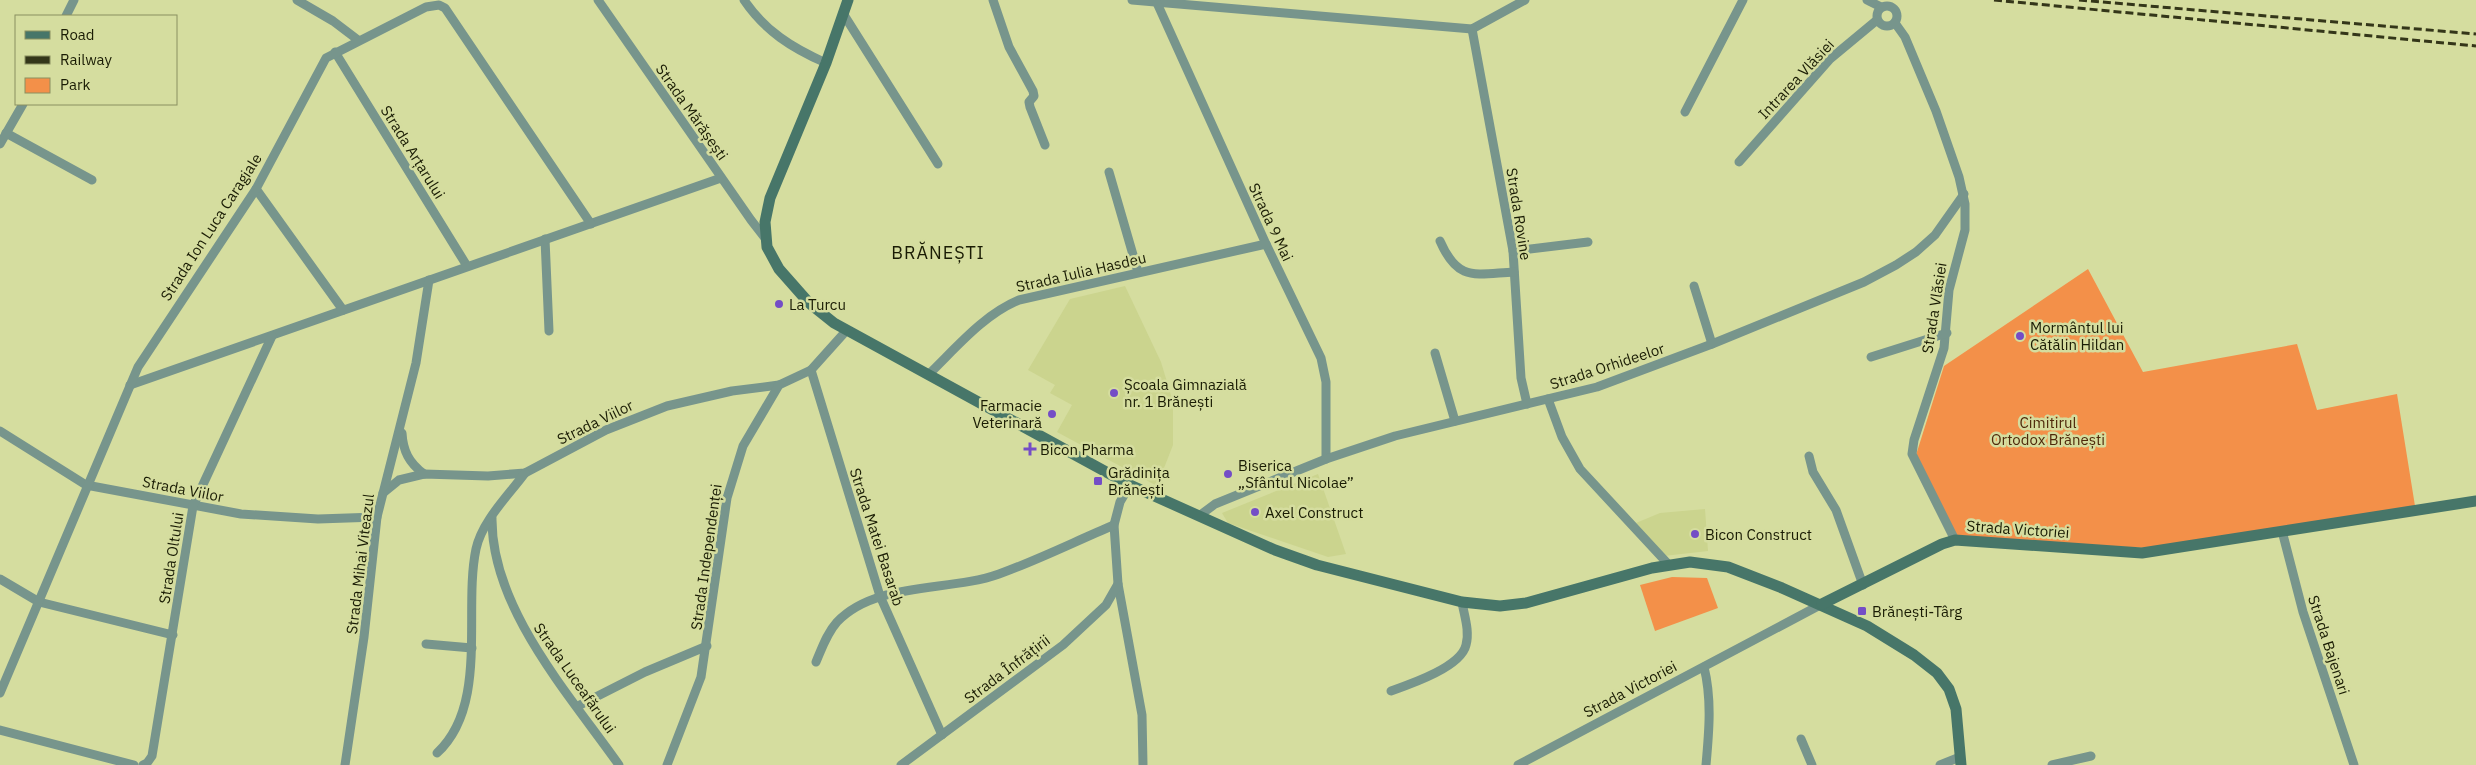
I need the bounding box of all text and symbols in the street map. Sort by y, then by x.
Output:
legend [15,15,178,105]
text: Road [60,25,95,44]
street label: Intrarea Vlăsiei [1754,35,1838,123]
text: Railway [60,50,113,69]
street label: Strada Mărășești [652,60,732,164]
text: Park [60,75,90,94]
street label: Strada Arțarului [377,102,449,202]
street label: Strada Ion Luca Caragiale [156,150,266,304]
street label: Strada Rovine [1502,166,1536,262]
street label: Strada 9 Mai [1245,180,1297,264]
district label: BRĂNEȘTI [891,241,985,264]
street label: Strada Iulia Hasdeu [1014,248,1148,296]
street label: Strada Vlăsiei [1917,261,1951,355]
place label: La Turcu [789,295,846,314]
marker: La Turcu [773,298,785,310]
place label: Mormântul lui Cătălin Hildan [2030,318,2124,354]
marker: Mormântul lui Cătălin Hildan [2014,330,2026,342]
street label: Strada Orhideelor [1547,338,1667,393]
place label: Școala Gimnazială nr. 1 Brănești [1124,375,1247,411]
marker: Școala Gimnazială nr. 1 Brănești [1108,387,1120,399]
street label: Strada Viilor [554,395,637,449]
place label: Farmacie Veterinară [972,396,1042,432]
marker: Farmacie Veterinară [1046,408,1058,420]
park label: Cimitirul Ortodox Brănești [1991,413,2105,449]
place label: Bicon Pharma [1040,440,1134,459]
marker: Bicon Pharma [1024,443,1036,455]
place label: Biserica „Sfântul Nicolae” [1238,456,1354,492]
place label: Grădinița Brănești [1108,463,1170,499]
street label: Strada Matei Basarab [846,466,908,608]
marker: Biserica „Sfântul Nicolae” [1222,468,1234,480]
street label: Strada Viilor [141,472,226,506]
marker: Grădinița Brănești [1092,475,1104,487]
street label: Strada Independenței [686,483,726,631]
street label: Strada Mihai Viteazul [342,493,378,635]
place label: Axel Construct [1265,503,1363,522]
marker: Axel Construct [1249,506,1261,518]
street label: Strada Oltului [154,511,188,605]
street label: Strada Victoriei [1966,516,2070,542]
place label: Bicon Construct [1705,525,1812,544]
marker: Bicon Construct [1689,528,1701,540]
street label: Strada Bajenari [2304,593,2354,697]
place label: Brănești-Târg [1872,602,1962,621]
marker: Brănești-Târg [1856,605,1868,617]
street label: Strada Luceafărului [530,619,620,737]
street label: Strada Înfrățirii [960,631,1054,707]
street label: Strada Victoriei [1580,656,1680,722]

